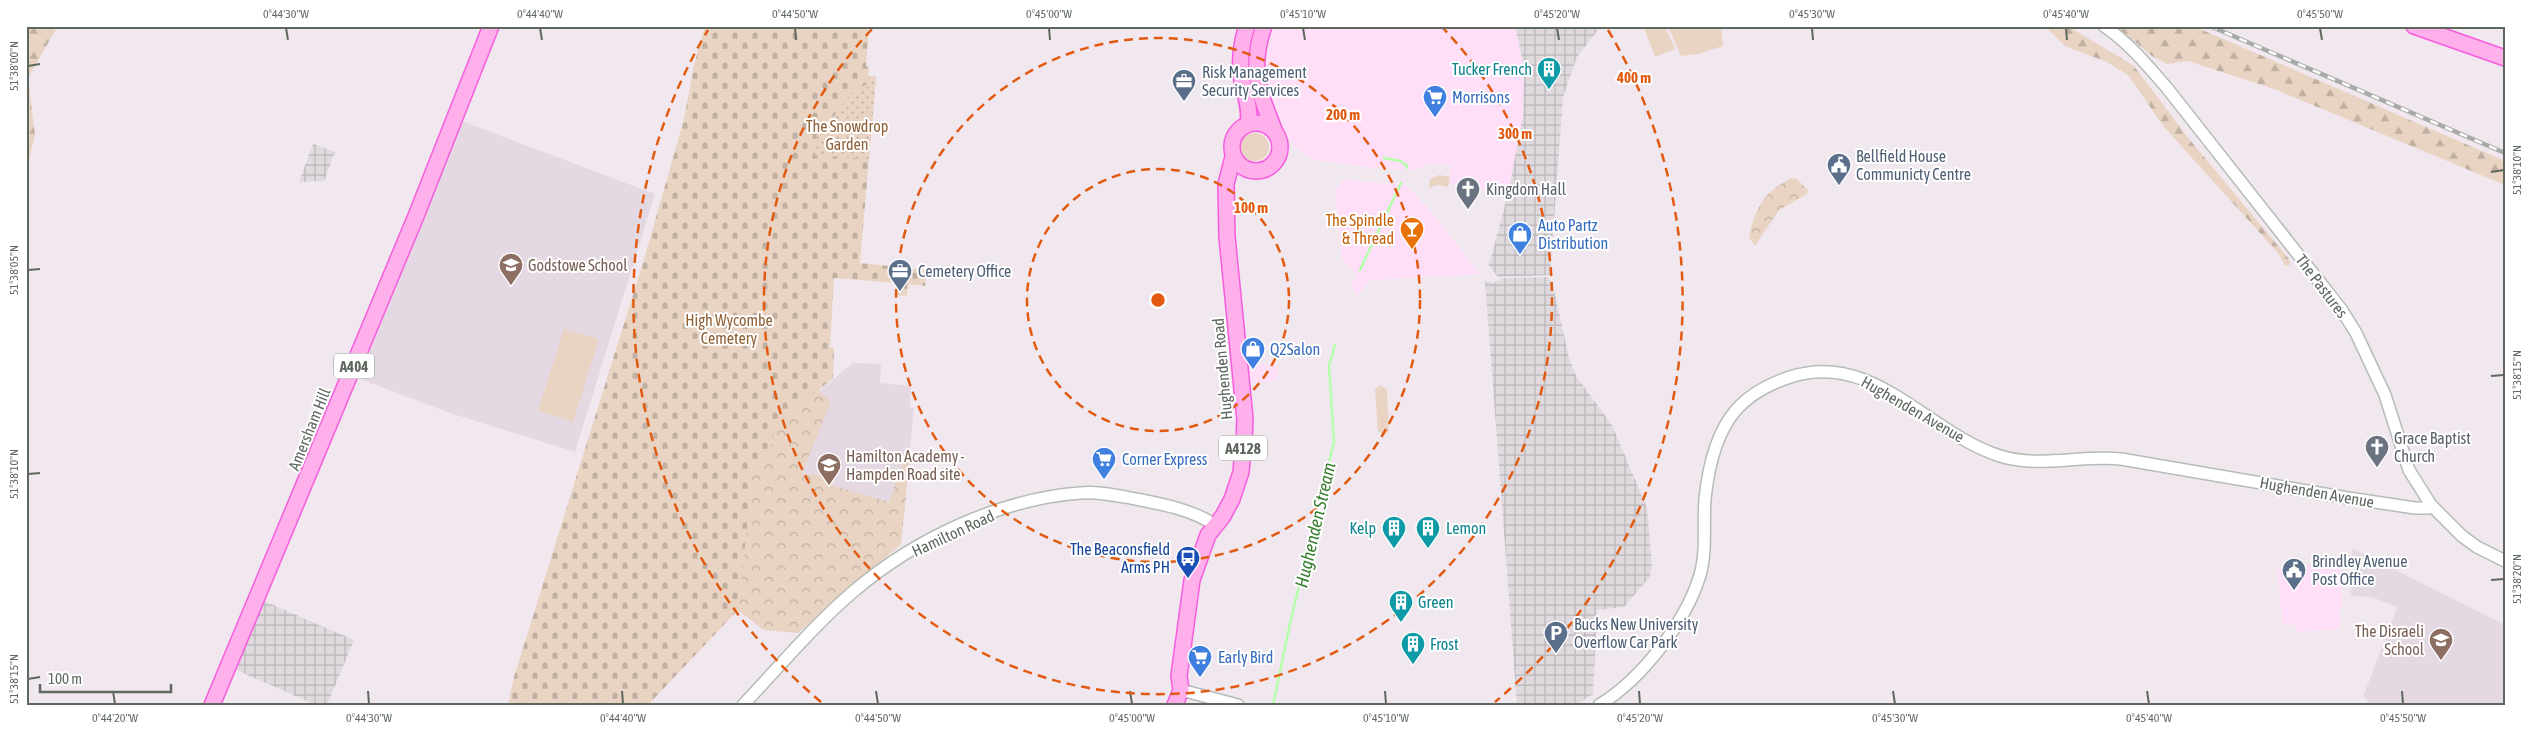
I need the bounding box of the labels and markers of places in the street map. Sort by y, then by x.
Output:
building icon: Tucker French [1536,56,1562,90]
place label: Tucker French [1452,60,1532,78]
place label: Risk Management Security Services [1202,63,1307,100]
office icon: Risk Management Security Services [1171,68,1197,102]
supermarket icon: Morrisons [1422,84,1448,118]
place label: Morrisons [1452,88,1510,106]
place label: Bellfield House Communicty Centre [1856,147,1971,184]
public building icon: Bellfield House Communicty Centre [1826,152,1852,186]
church icon: Kingdom Hall [1455,176,1481,210]
place label: Kingdom Hall [1486,180,1567,199]
place label: The Spindle & Thread [1325,211,1394,247]
bar icon: The Spindle & Thread [1399,216,1425,250]
place label: Auto Partz Distribution [1538,216,1608,252]
shop icon: Auto Partz Distribution [1507,221,1533,255]
school or university icon: Godstowe School [498,252,524,286]
place label: Godstowe School [528,256,628,274]
office icon: Cemetery Office [887,258,913,292]
place label: Cemetery Office [918,262,1011,281]
centre of rings [1149,291,1167,309]
shop icon: Q2Salon [1240,336,1266,370]
place label: Q2Salon [1270,340,1320,358]
place label: Grace Baptist Church [2394,429,2471,465]
church icon: Grace Baptist Church [2364,434,2390,468]
supermarket icon: Corner Express [1091,446,1117,480]
place label: Hamilton Academy - Hampden Road site [846,447,964,484]
place label: Corner Express [1122,450,1208,469]
school or university icon: Hamilton Academy - Hampden Road site [816,452,842,486]
building icon: Kelp [1381,515,1407,549]
building icon: Lemon [1415,515,1441,549]
place label: Kelp [1349,519,1376,538]
place label: Lemon [1446,519,1486,537]
place label: The Beaconsfield Arms PH [1070,540,1170,576]
bus stop icon: The Beaconsfield Arms PH [1175,545,1201,579]
place label: Brindley Avenue Post Office [2312,552,2408,588]
public building icon: Brindley Avenue Post Office [2281,557,2307,591]
building icon: Green [1388,589,1414,623]
place label: Green [1418,593,1453,611]
place label: Bucks New University Overflow Car Park [1574,615,1699,651]
parking icon: Bucks New University Overflow Car Park [1543,620,1569,654]
place label: The Disraeli School [2355,622,2425,658]
school or university icon: The Disraeli School [2428,627,2454,661]
building icon: Frost [1400,631,1426,665]
place label: Frost [1430,635,1459,653]
supermarket icon: Early Bird [1187,644,1213,678]
place label: Early Bird [1218,648,1273,667]

